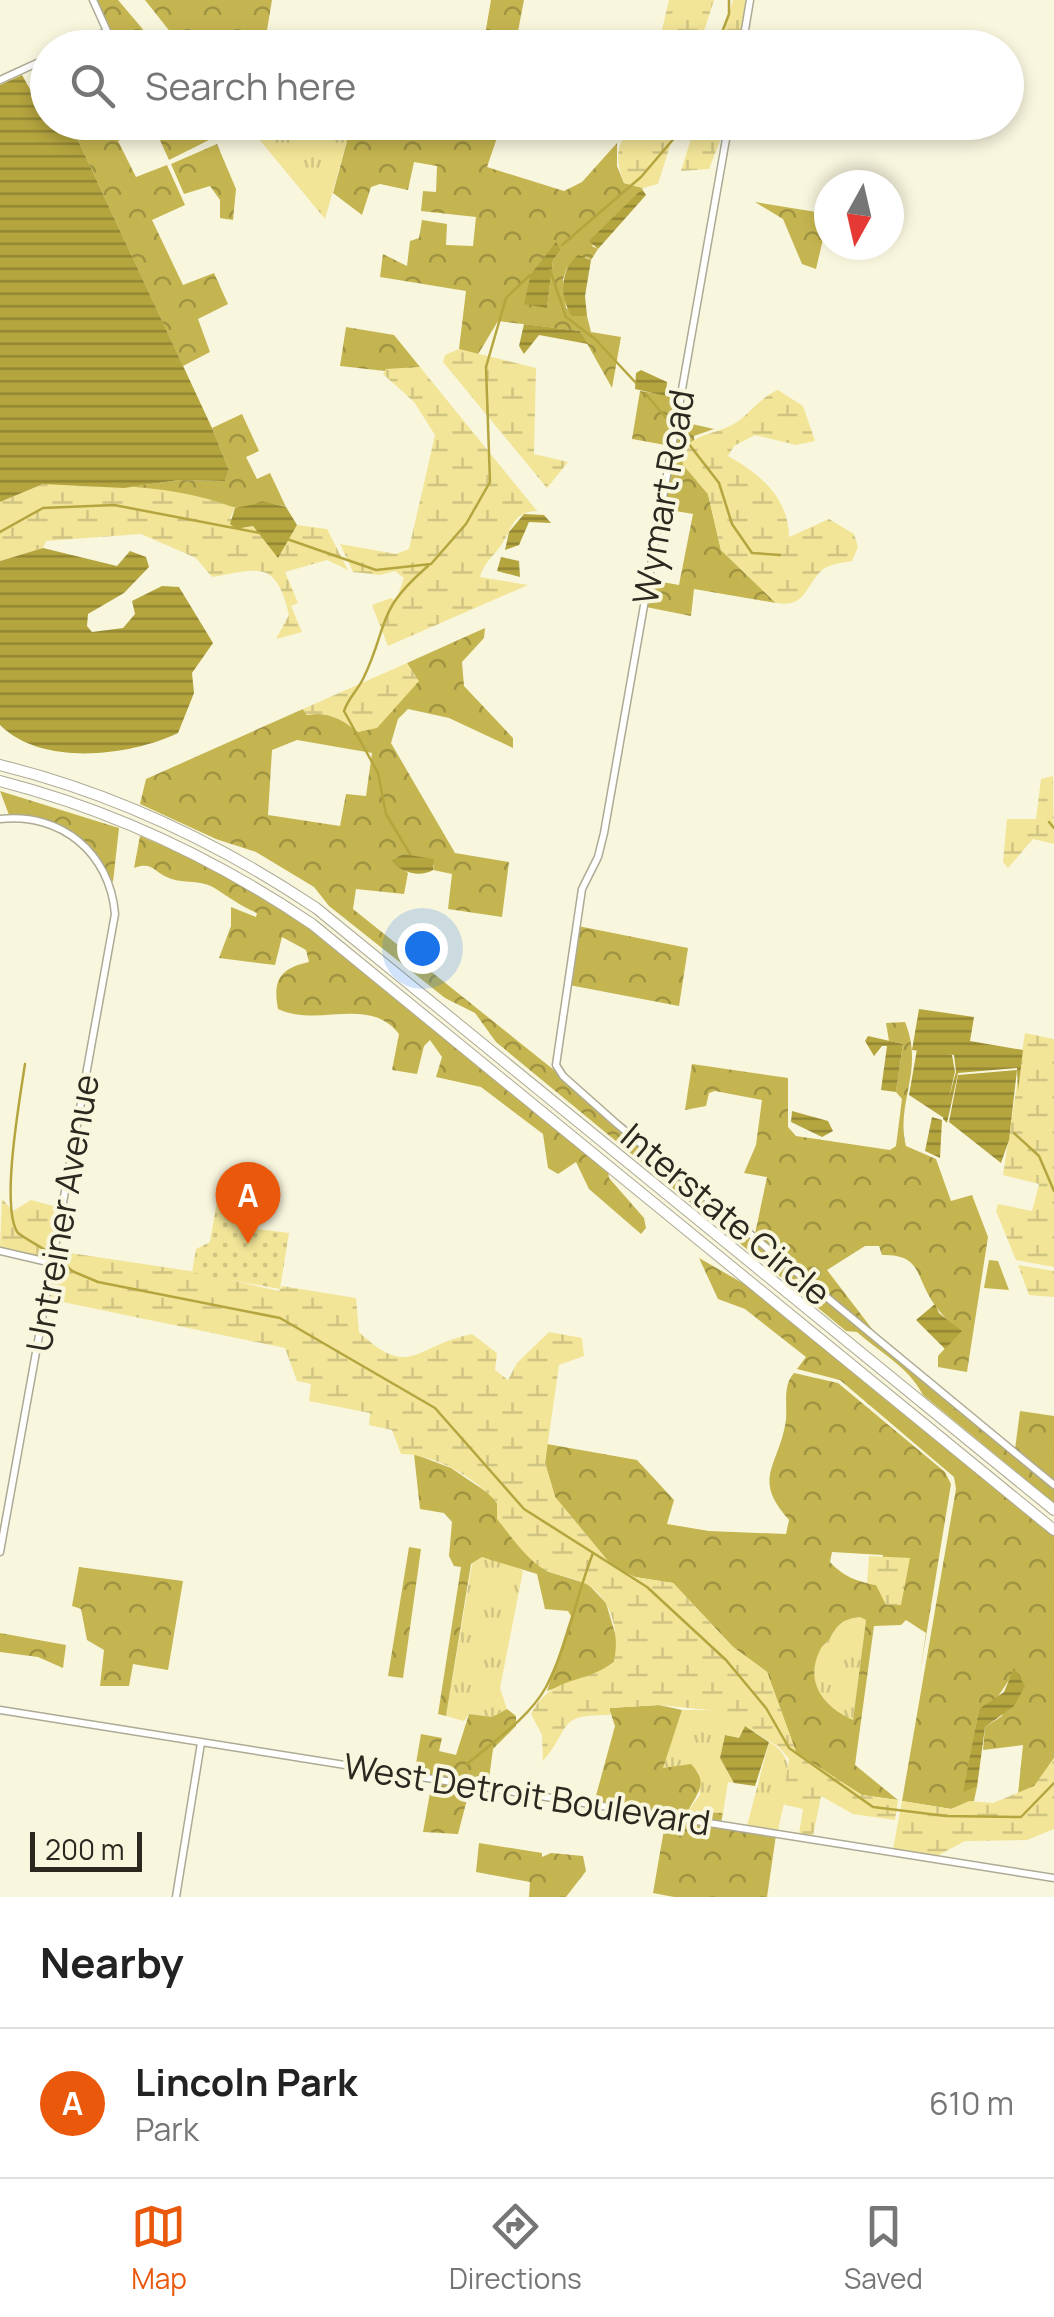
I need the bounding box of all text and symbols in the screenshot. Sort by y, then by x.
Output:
search box [30,30,1024,140]
icon: search [65,58,120,113]
text: Search here [145,59,356,111]
north arrow [814,170,904,260]
street label: Wymart Road [621,386,705,608]
your location [397,923,448,974]
street label: Untreiner Avenue [14,1071,110,1355]
street label: Interstate Circle [611,1112,841,1316]
pin: A [216,1162,280,1244]
street label: West Detroit Boulevard [340,1741,714,1847]
scale bar [30,1827,142,1872]
text: 200 m [45,1830,124,1868]
text: Nearby [40,1933,184,1991]
text: Lincoln Park [135,2055,357,2107]
text: A [62,2081,83,2125]
text: 610 m [929,2081,1014,2125]
text: Park [135,2107,199,2151]
tab: Map [131,2199,187,2297]
tab: Directions [449,2199,582,2297]
tab: Saved [844,2199,923,2297]

